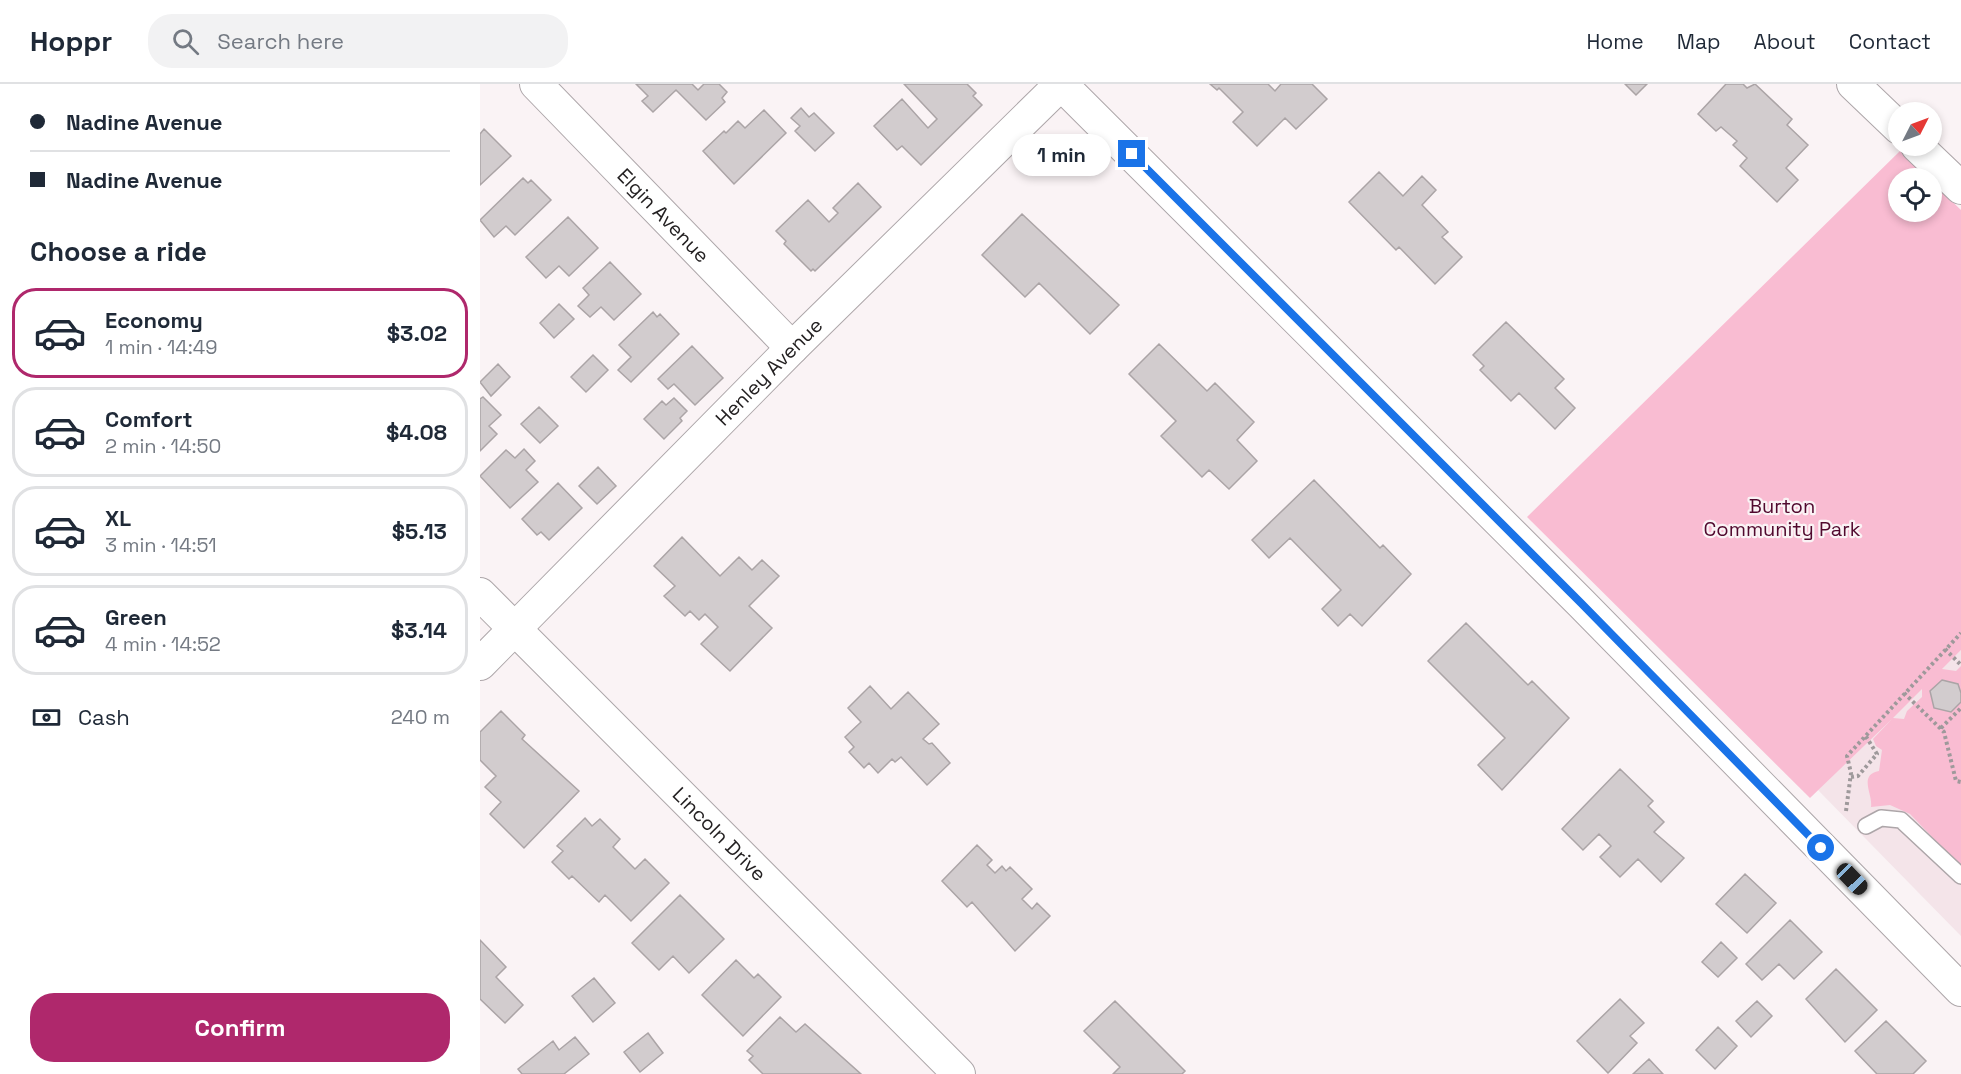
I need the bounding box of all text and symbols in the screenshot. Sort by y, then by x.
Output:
search box [148,14,568,68]
text: Hoppr [30,23,112,59]
icon: search [169,25,202,58]
text: Search here [217,27,344,55]
text: Home [1586,28,1644,55]
text: Map [1677,28,1721,55]
text: About [1754,28,1816,55]
text: Contact [1849,28,1931,55]
north arrow [1888,102,1942,156]
map controls [1888,102,1942,222]
text: Nadine Avenue [66,108,223,136]
callout: 1 min [1012,133,1111,175]
route end [1118,140,1145,167]
text: 1 min [1037,142,1086,168]
street label: Elgin Avenue [612,163,715,268]
text: Nadine Avenue [66,166,223,194]
button: locate [1888,168,1942,222]
text: Choose a ride [30,234,207,269]
icon: car [33,306,87,360]
text: Economy [105,306,203,334]
street label: Henley Avenue [710,312,828,431]
text: $3.02 [387,319,447,347]
text: 1 min · 14:49 [105,334,218,360]
icon: car [33,405,87,459]
text: Comfort [105,405,193,433]
text: $4.08 [386,418,447,446]
text: 2 min · 14:50 [105,433,221,459]
park label: Burton Community Park [1703,493,1861,542]
icon: car [33,504,87,558]
text: XL [105,504,131,532]
text: $5.13 [392,517,447,545]
text: 3 min · 14:51 [105,532,217,558]
icon: car [33,603,87,657]
text: Green [105,603,167,631]
text: $3.14 [391,616,447,644]
text: 4 min · 14:52 [105,631,221,657]
icon: cash [30,701,63,734]
text: Cash [78,703,130,731]
text: 240 m [391,704,450,730]
street label: Lincoln Drive [667,781,772,887]
route start [1807,834,1834,861]
car [1833,860,1871,898]
button: Confirm [30,993,450,1062]

